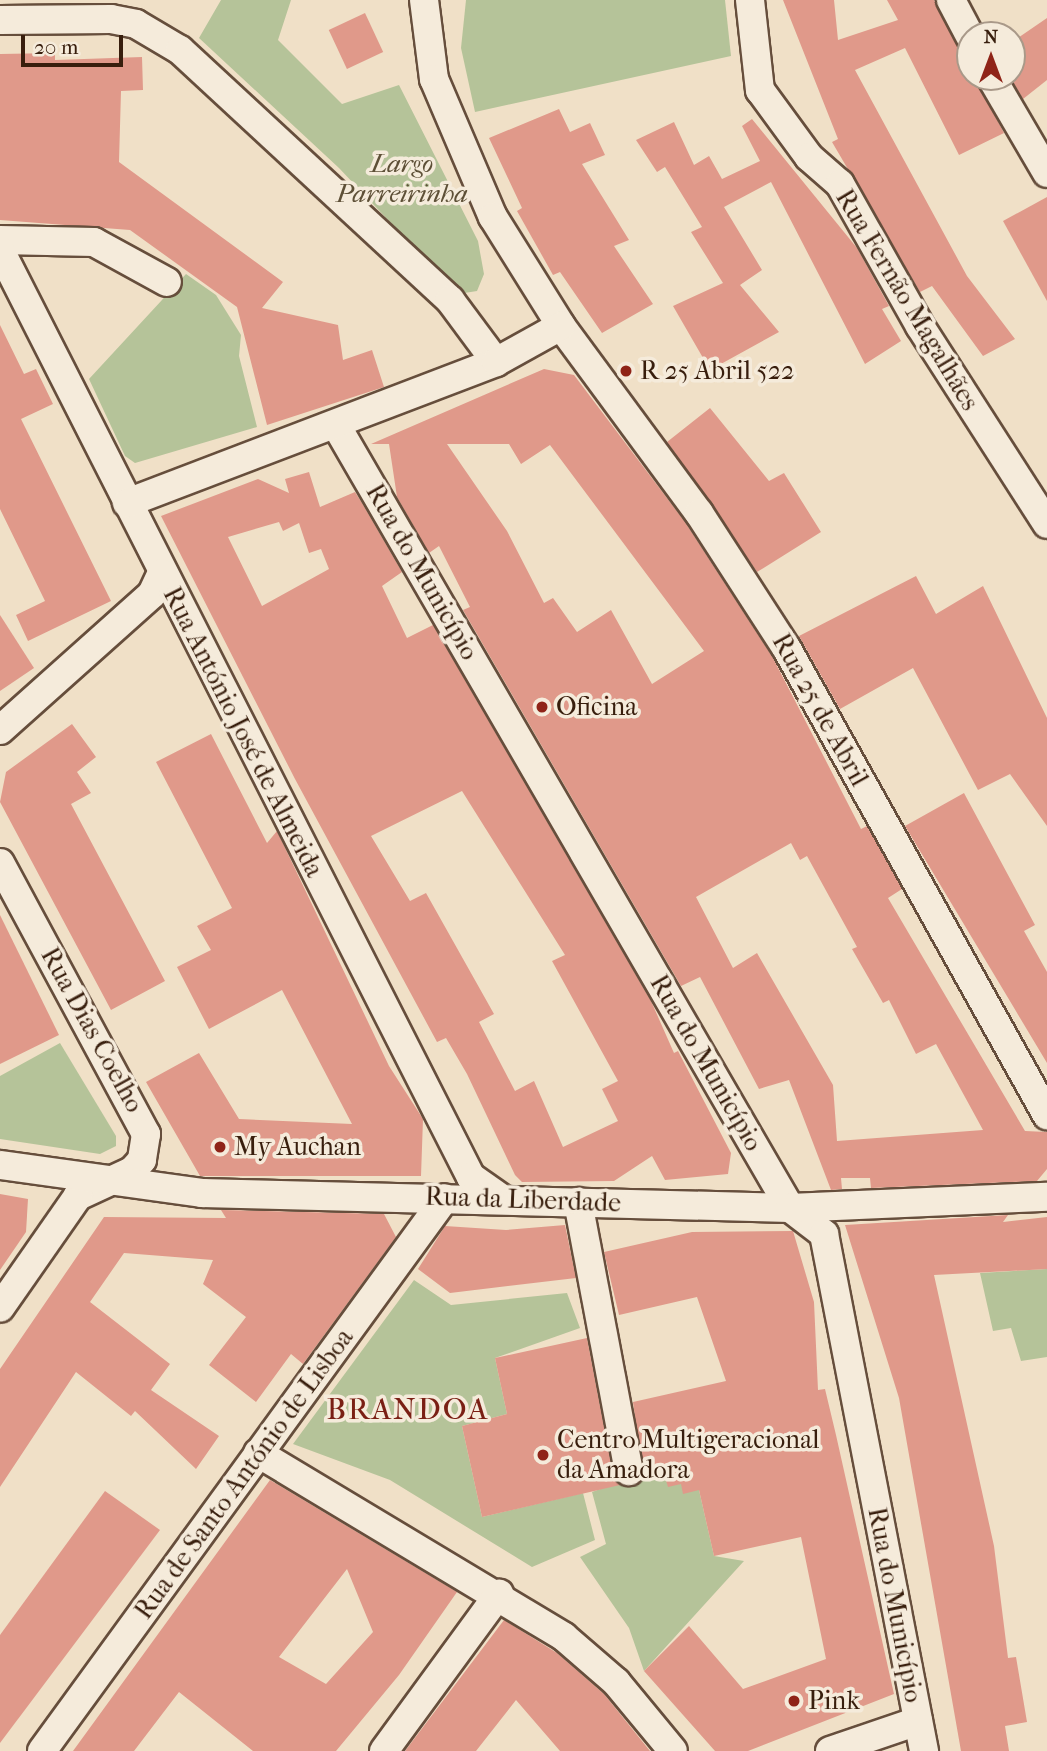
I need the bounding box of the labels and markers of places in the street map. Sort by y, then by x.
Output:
place label: R 25 Abril 522 [640,355,794,387]
marker: R 25 Abril 522 [618,363,634,379]
place label: Oficina [556,691,637,723]
marker: Oficina [534,699,550,715]
place label: My Auchan [234,1131,361,1163]
marker: My Auchan [212,1139,228,1155]
place label: Centro Multigeracional da Amadora [557,1424,819,1486]
marker: Centro Multigeracional da Amadora [535,1447,551,1463]
place label: Pink [808,1685,860,1717]
marker: Pink [786,1693,802,1709]

